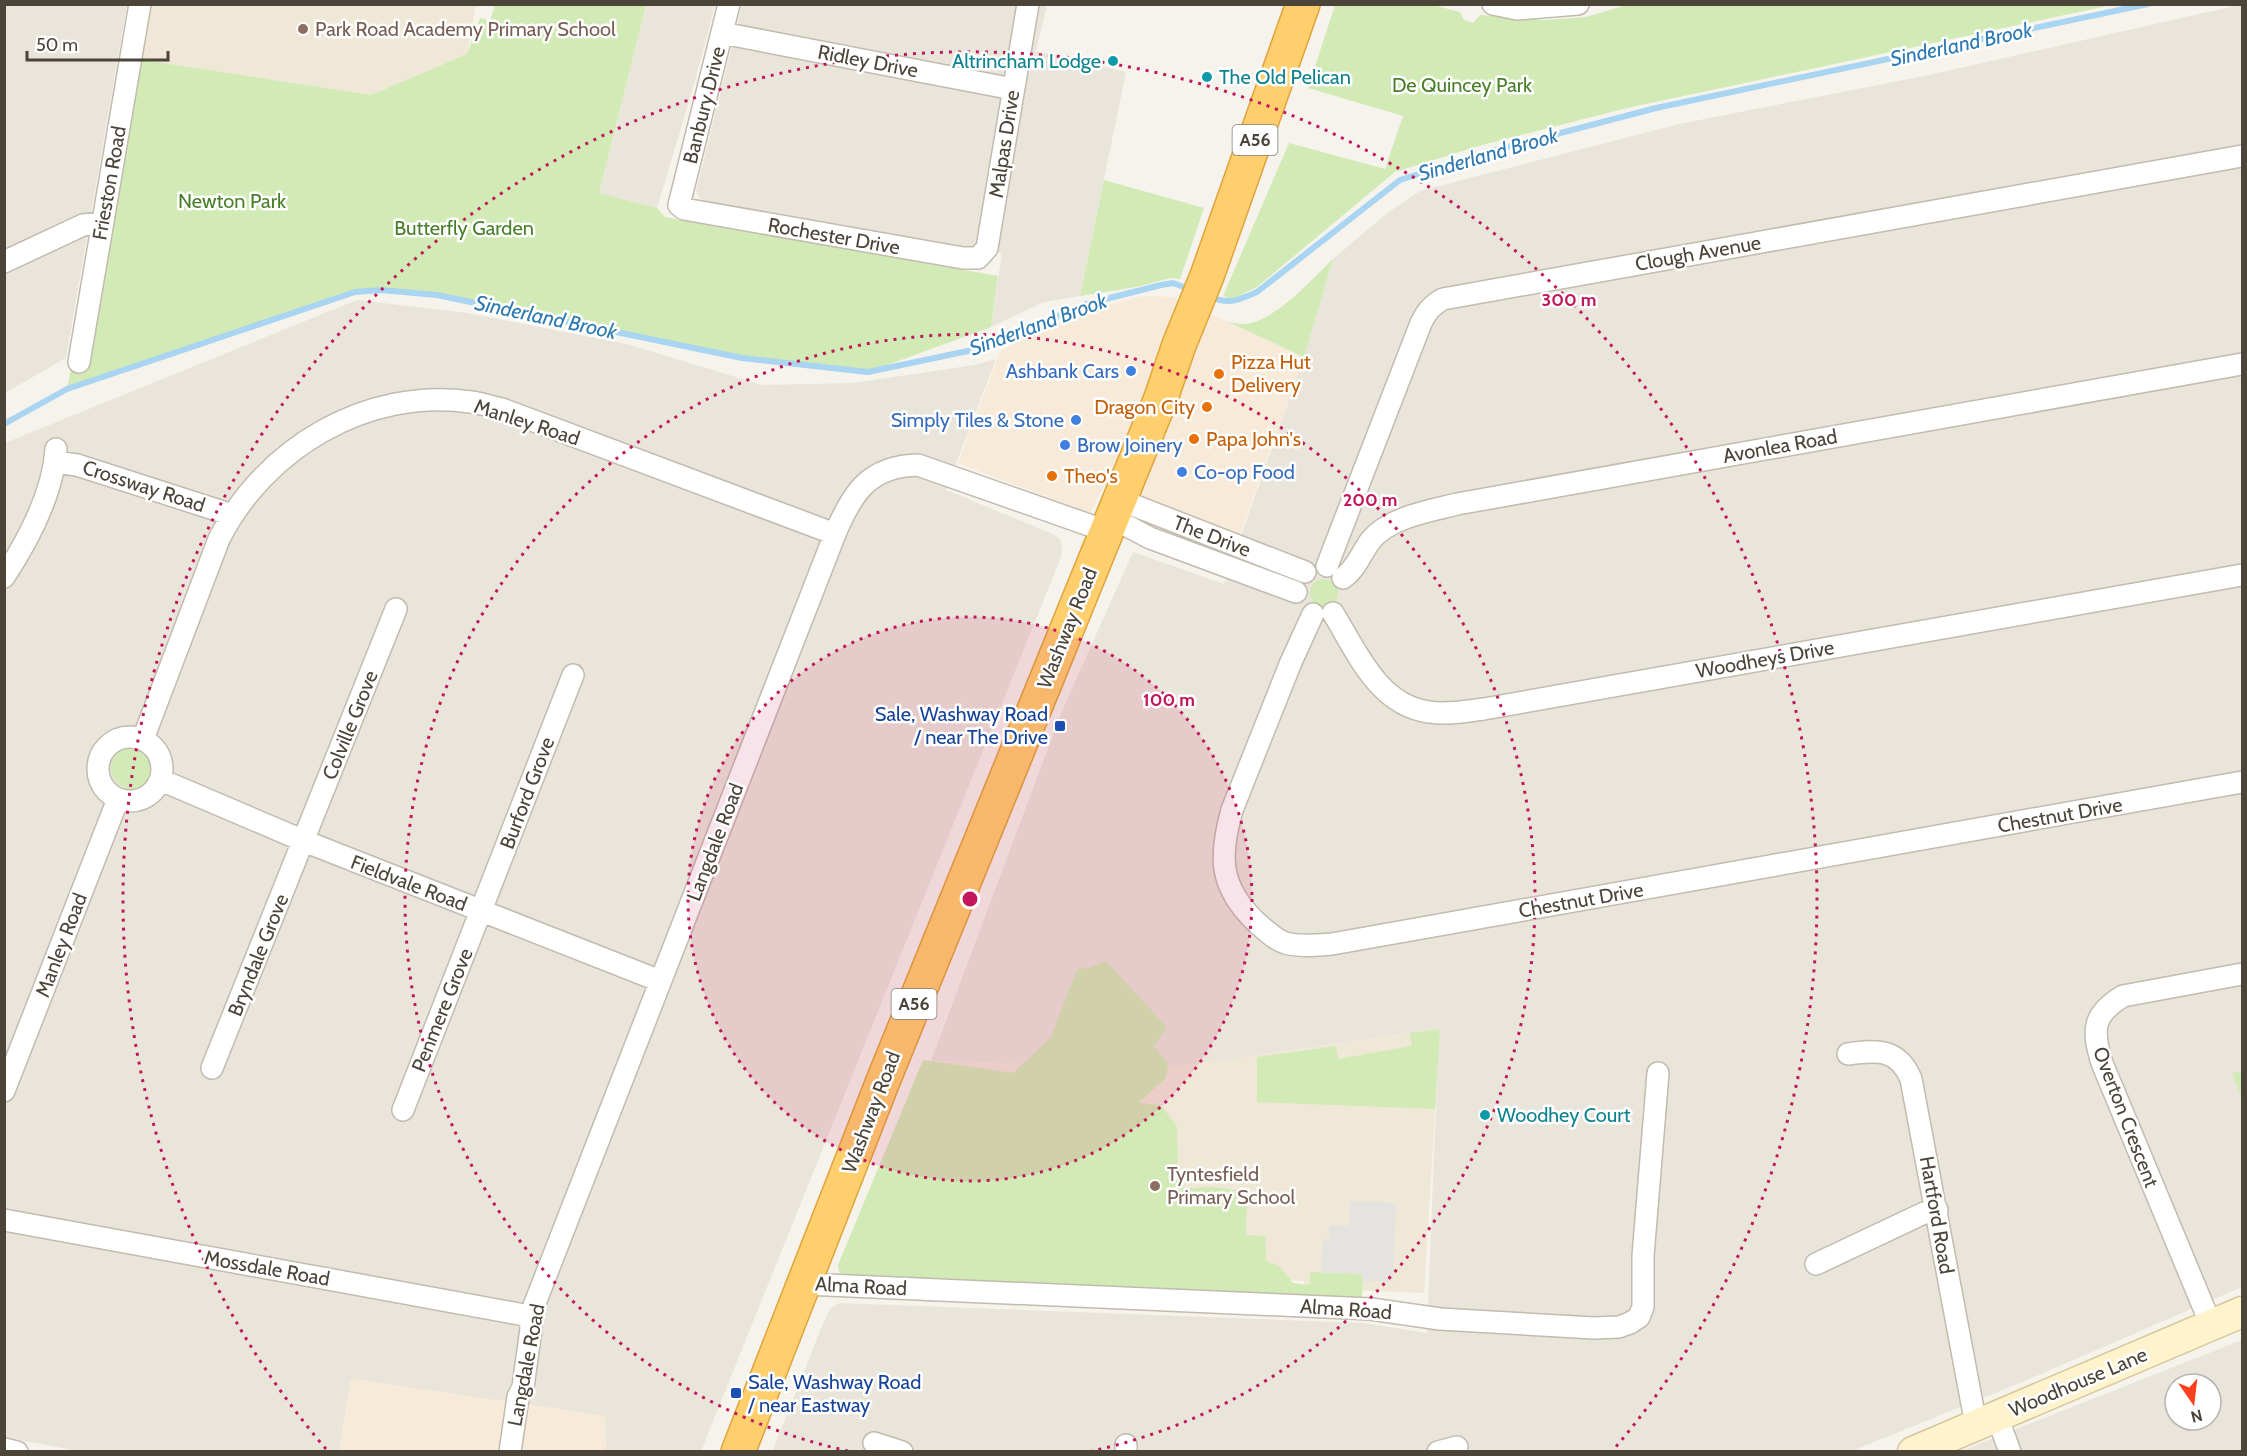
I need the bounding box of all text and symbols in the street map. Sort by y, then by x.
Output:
place label: Park Road Academy Primary School [315,17,616,41]
water label: Sinderland Brook [1888,17,2035,71]
marker: Park Road Academy Primary School [296,22,310,36]
scale bar [27,24,168,62]
text: 50 m [36,34,78,56]
street label: Ridley Drive [816,40,920,82]
street label: Banbury Drive [678,44,730,166]
place label: Altrincham Lodge [952,49,1101,73]
marker: Altrincham Lodge [1106,54,1120,68]
place label: The Old Pelican [1219,65,1351,89]
marker: The Old Pelican [1200,70,1214,84]
park label: De Quincey Park [1392,73,1532,97]
street label: Malpas Drive [984,88,1024,200]
water label: Sinderland Brook [1415,122,1562,186]
street label: Frieston Road [87,124,131,242]
road number: A56 [1232,125,1278,155]
park label: Newton Park [178,189,286,213]
street label: Rochester Drive [766,213,902,259]
park label: Butterfly Garden [394,216,534,240]
street label: Clough Avenue [1633,230,1763,276]
water label: Sinderland Brook [966,287,1111,360]
text: 300 m [1542,289,1596,311]
water label: Sinderland Brook [473,290,620,344]
place label: Pizza Hut Delivery [1231,350,1311,397]
place label: Ashbank Cars [1006,359,1119,383]
marker: Ashbank Cars [1124,364,1138,378]
marker: Pizza Hut Delivery [1212,367,1226,381]
street label: Manley Road [471,394,583,450]
place label: Dragon City [1094,395,1195,419]
marker: Dragon City [1200,400,1214,414]
place label: Simply Tiles & Stone [891,408,1064,432]
marker: Simply Tiles & Stone [1069,413,1083,427]
street label: Avonlea Road [1721,424,1839,468]
place label: Papa John's [1206,427,1301,451]
marker: Papa John's [1187,432,1201,446]
place label: Brow Joinery [1077,433,1183,457]
marker: Brow Joinery [1058,438,1072,452]
street label: Crossway Road [80,455,208,517]
place label: Co-op Food [1194,460,1295,484]
place label: Theo's [1064,464,1118,488]
marker: Co-op Food [1175,465,1189,479]
marker: Theo's [1045,469,1059,483]
text: 200 m [1343,489,1397,511]
street label: The Drive [1170,510,1254,562]
street label: Washway Road [1032,564,1102,692]
street label: Woodheys Drive [1694,635,1836,683]
street label: Colville Grove [317,667,383,783]
text: 100 m [1143,689,1195,711]
place label: Sale, Washway Road / near The Drive [875,702,1048,749]
marker: Sale, Washway Road / near The Drive [1053,719,1067,733]
street label: Burford Grove [495,734,559,852]
street label: Langdale Road [682,780,748,904]
street label: Chestnut Drive [1996,792,2124,838]
street label: Fieldvale Road [347,850,471,916]
street label: Chestnut Drive [1517,877,1645,923]
centre of rings [960,889,980,909]
street label: Manley Road [30,890,92,1000]
street label: Bryndale Grove [223,890,293,1020]
street label: Penmere Grove [406,945,478,1075]
road number: A56 [892,989,936,1019]
street label: Overton Crescent [2088,1043,2164,1191]
street label: Washway Road [837,1048,905,1176]
place label: Woodhey Court [1497,1103,1631,1127]
marker: Woodhey Court [1478,1108,1492,1122]
street label: Hartford Road [1915,1154,1959,1276]
place label: Tyntesfield Primary School [1167,1162,1295,1209]
marker: Tyntesfield Primary School [1148,1179,1162,1193]
street label: Mossdale Road [202,1245,332,1291]
street label: Alma Road [814,1272,908,1300]
street label: Alma Road [1299,1294,1393,1324]
street label: Langdale Road [502,1302,550,1428]
street label: Woodhouse Lane [2005,1342,2151,1422]
place label: Sale, Washway Road / near Eastway [747,1370,921,1417]
north arrow [2163,1372,2223,1432]
marker: Sale, Washway Road / near Eastway [729,1386,743,1400]
text: N [2189,1405,2204,1427]

